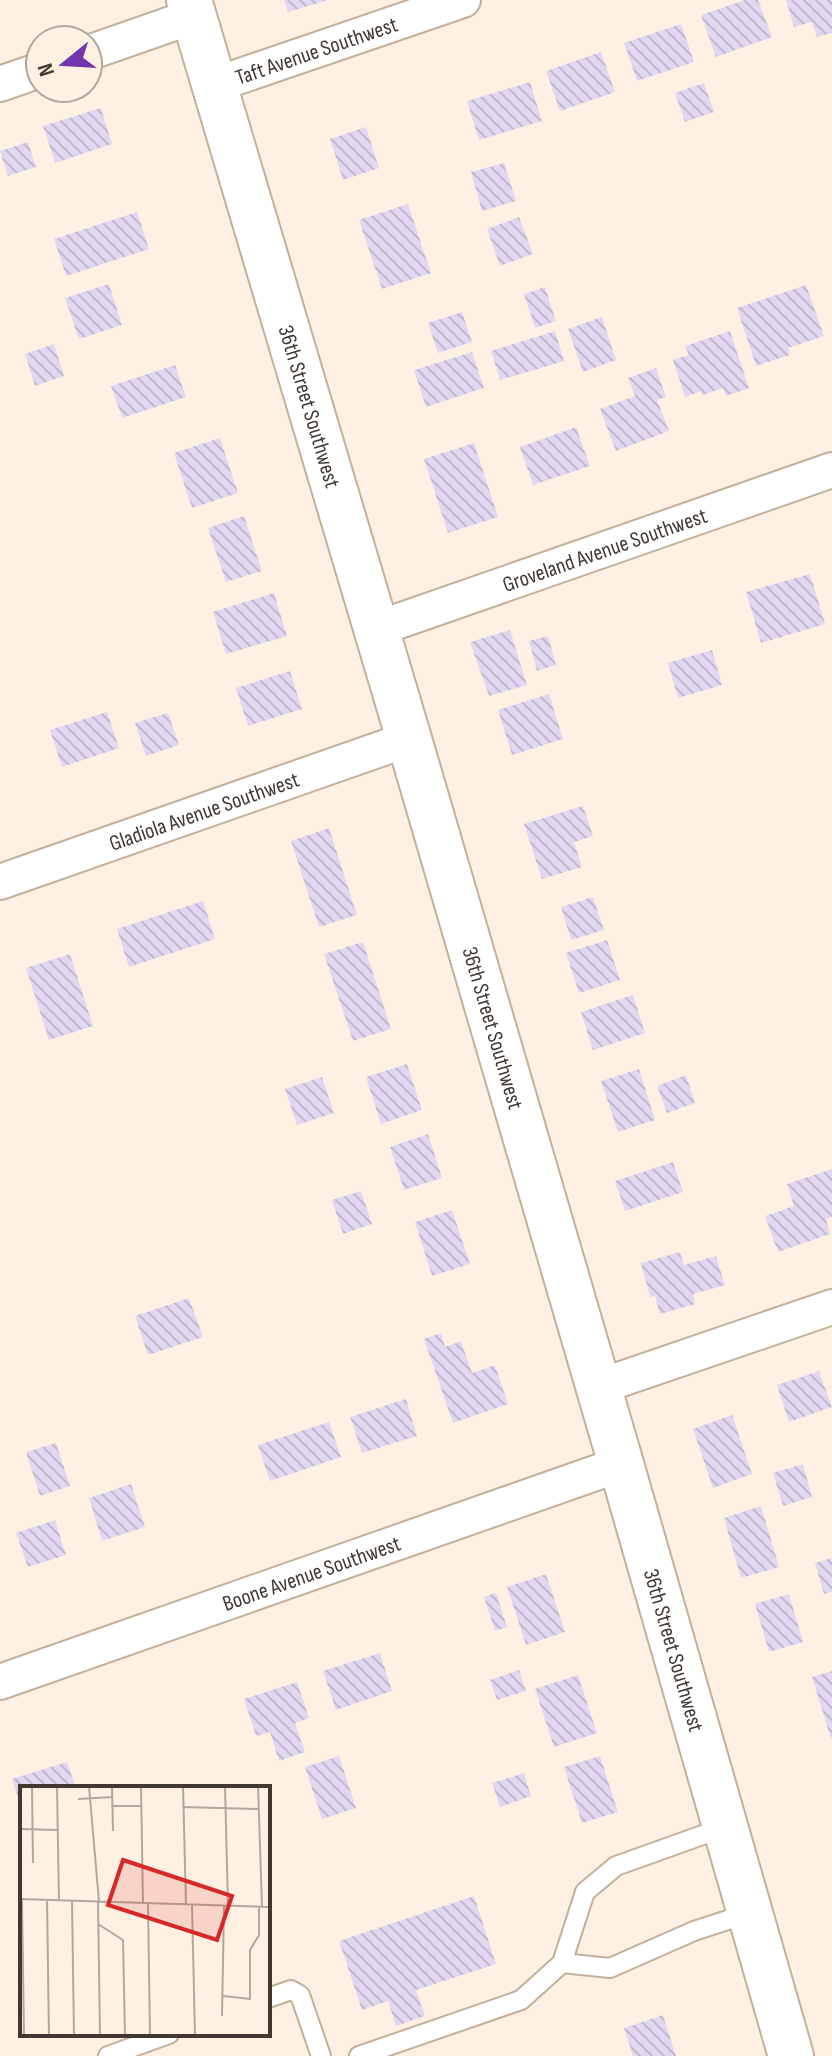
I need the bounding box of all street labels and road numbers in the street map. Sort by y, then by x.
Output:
street label: Taft Avenue Southwest [232,11,402,92]
street label: 36th Street Southwest [272,322,346,491]
street label: Groveland Avenue Southwest [499,503,711,599]
street label: Gladiola Avenue Southwest [106,766,303,858]
street label: 36th Street Southwest [455,944,529,1113]
street label: Boone Avenue Southwest [219,1530,405,1618]
street label: 36th Street Southwest [637,1566,709,1735]

